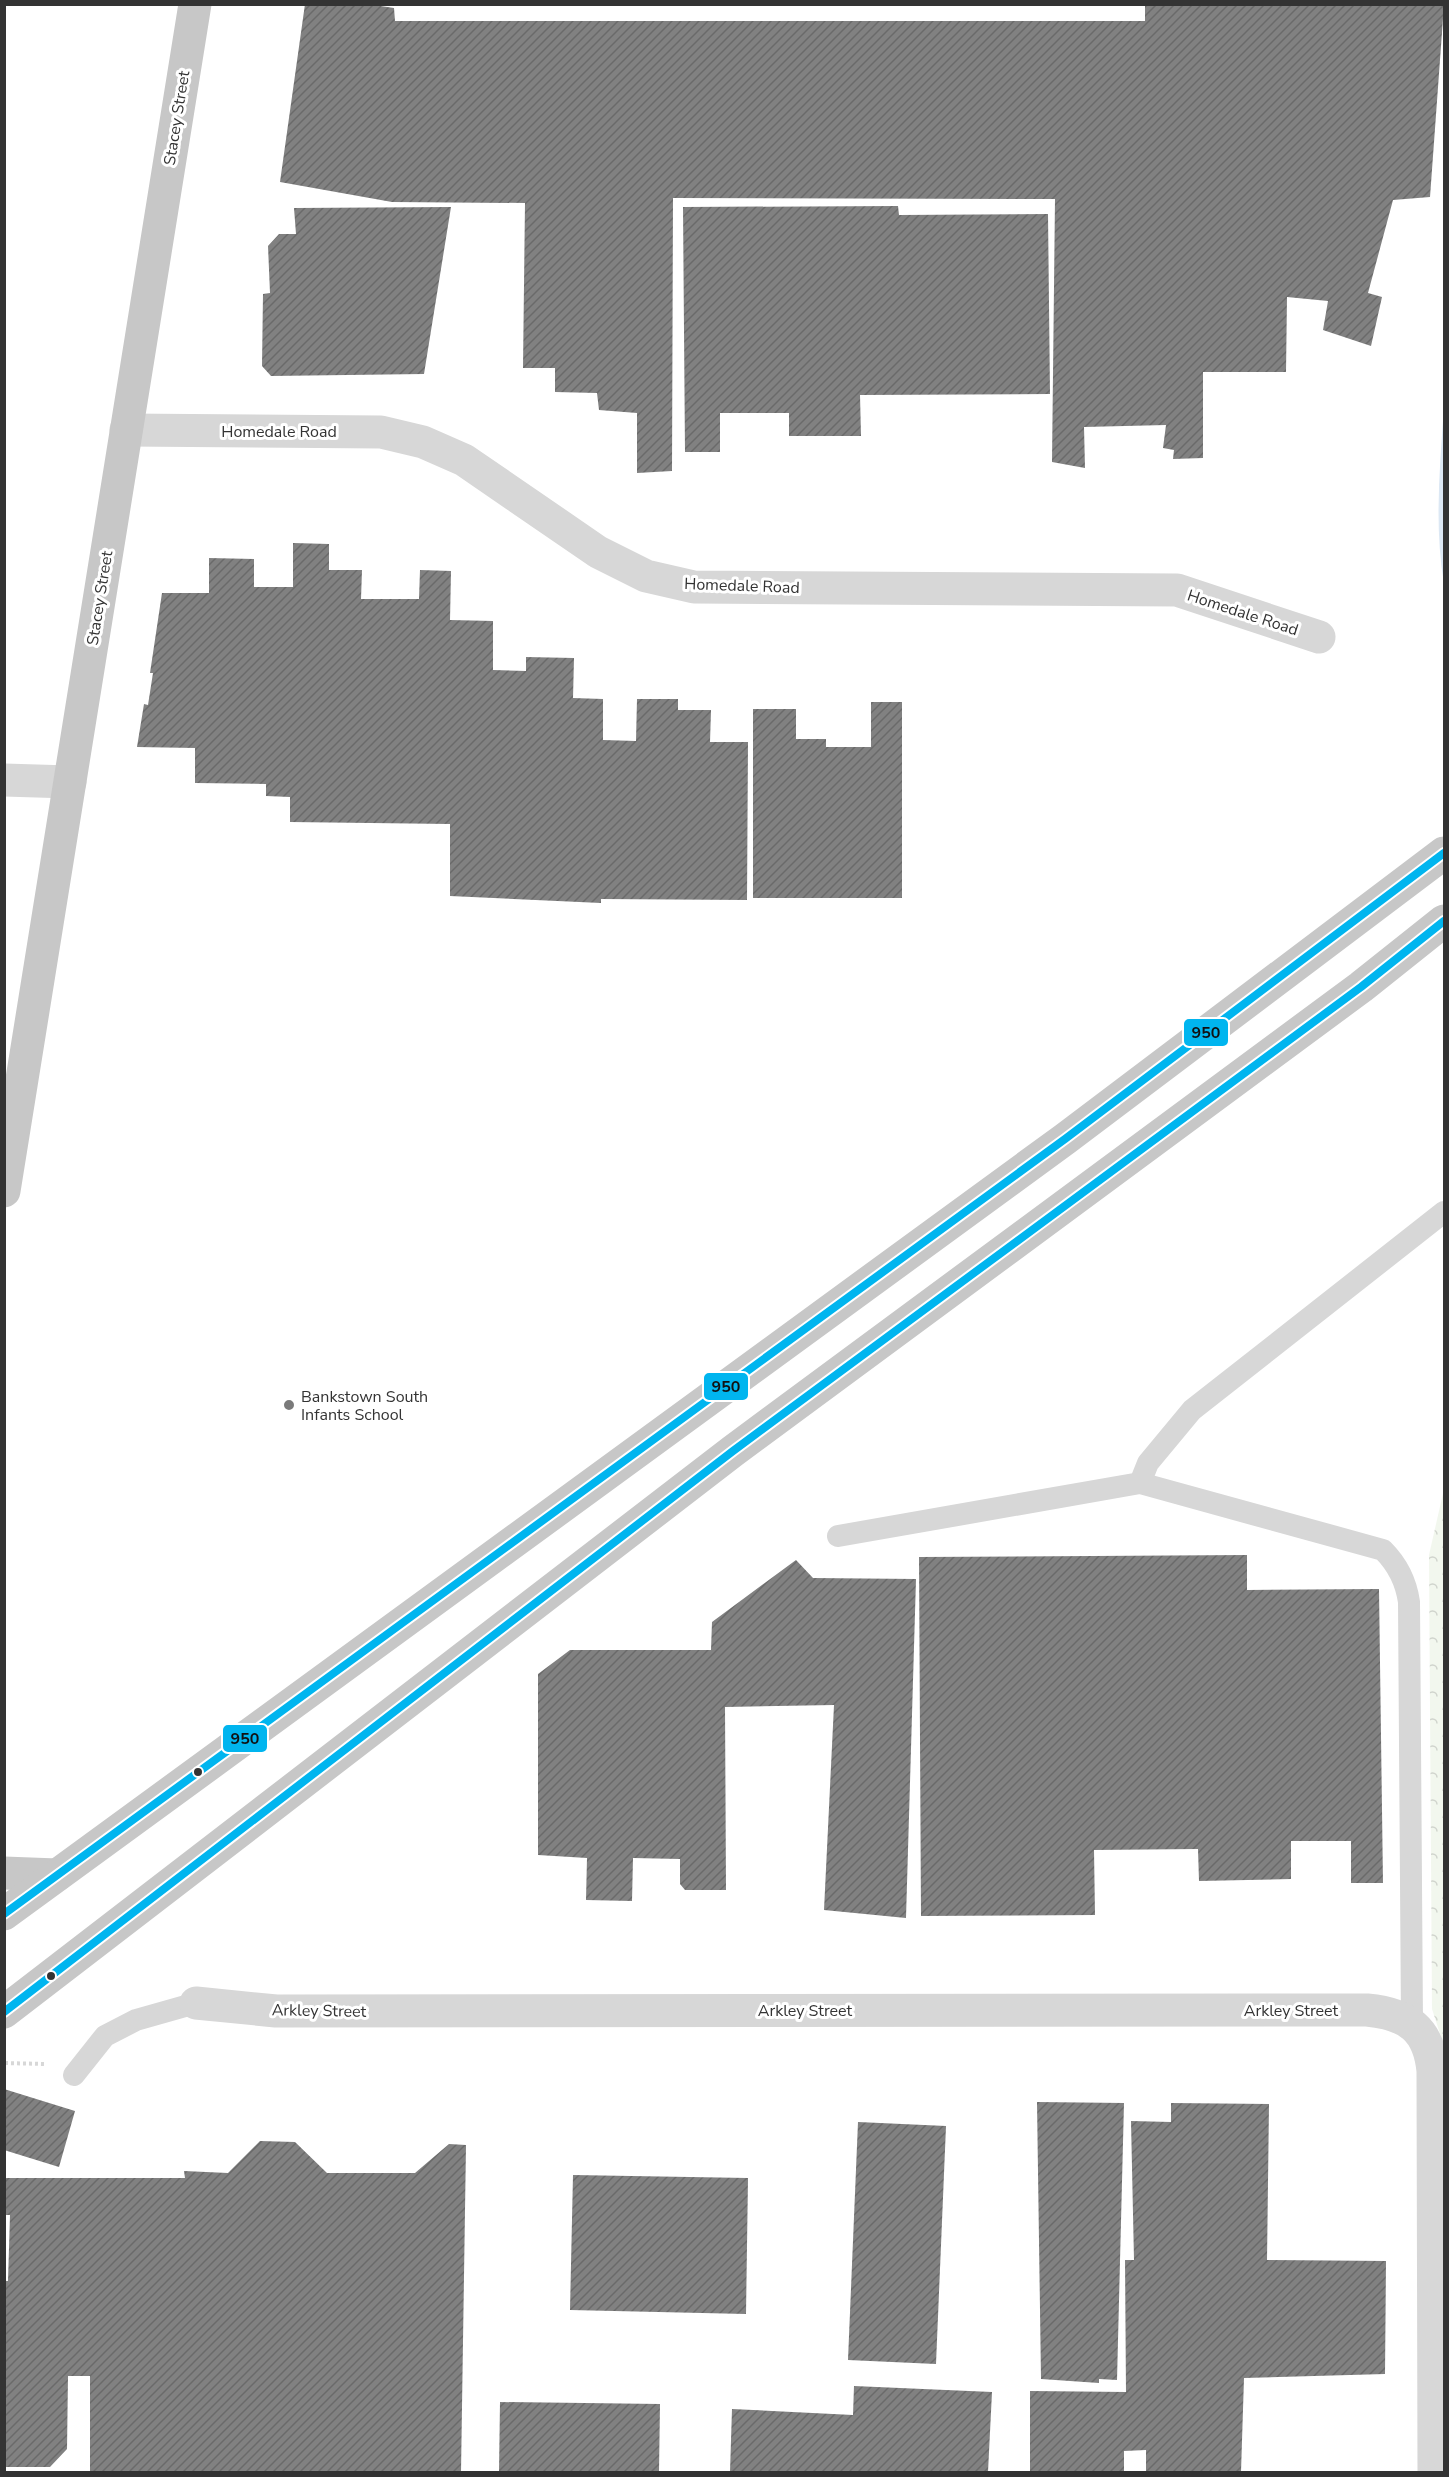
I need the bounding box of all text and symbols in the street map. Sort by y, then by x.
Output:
street label: Stacey Street [159,69,195,167]
street label: Homedale Road [221,421,337,443]
street label: Stacey Street [82,549,118,647]
street label: Homedale Road [684,573,800,599]
street label: Homedale Road [1184,585,1301,641]
line badge: 950 [1183,1018,1229,1047]
text: 950 [1192,1022,1220,1044]
line badge: 950 [703,1372,749,1401]
text: 950 [712,1376,740,1398]
place label: Bankstown South Infants School [301,1386,428,1426]
marker: Bankstown South Infants School [282,1398,296,1412]
line badge: 950 [222,1724,268,1753]
text: 950 [231,1728,259,1750]
unlabelled marker [192,1766,204,1778]
unlabelled marker [45,1970,57,1982]
street label: Arkley Street [272,1999,367,2023]
street label: Arkley Street [758,2000,853,2022]
street label: Arkley Street [1244,2000,1339,2022]

